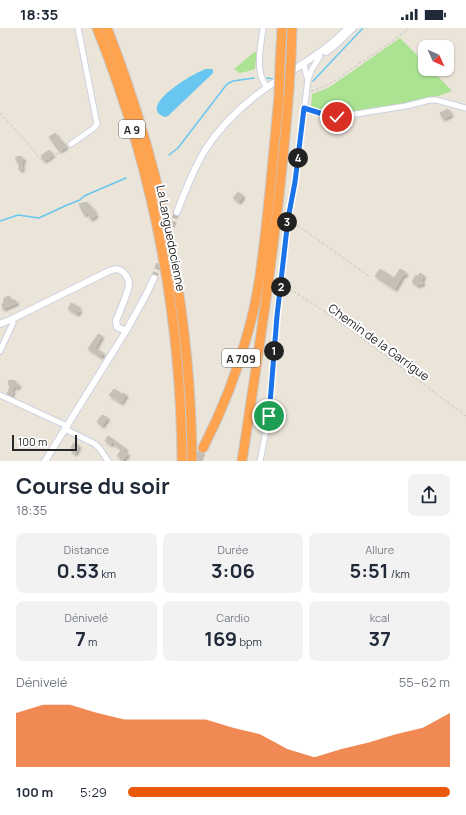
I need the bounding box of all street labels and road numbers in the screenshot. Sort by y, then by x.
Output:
road number: A 9 [119,120,145,138]
street label: La Languedocienne [152,183,190,293]
street label: Chemin de la Garrigue [325,299,433,385]
road number: A 709 [222,349,260,367]

